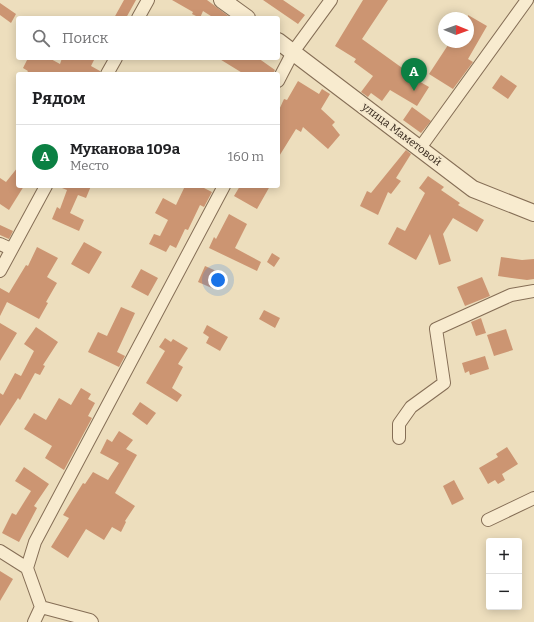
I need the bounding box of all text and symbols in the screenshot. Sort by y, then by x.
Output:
north arrow [438,12,474,48]
search box [16,16,280,60]
icon: search [30,27,52,49]
text: Поиск [62,29,108,47]
pin: A [401,58,427,91]
text: Рядом [32,88,85,109]
street label: улица Маметовой [359,100,444,168]
text: Муканова 109а [70,140,180,158]
text: A [40,149,50,164]
text: 160 m [228,149,264,164]
text: Место [70,158,109,173]
your location [208,270,228,290]
map controls [486,538,522,610]
button: + [486,538,522,574]
button: − [486,574,522,610]

